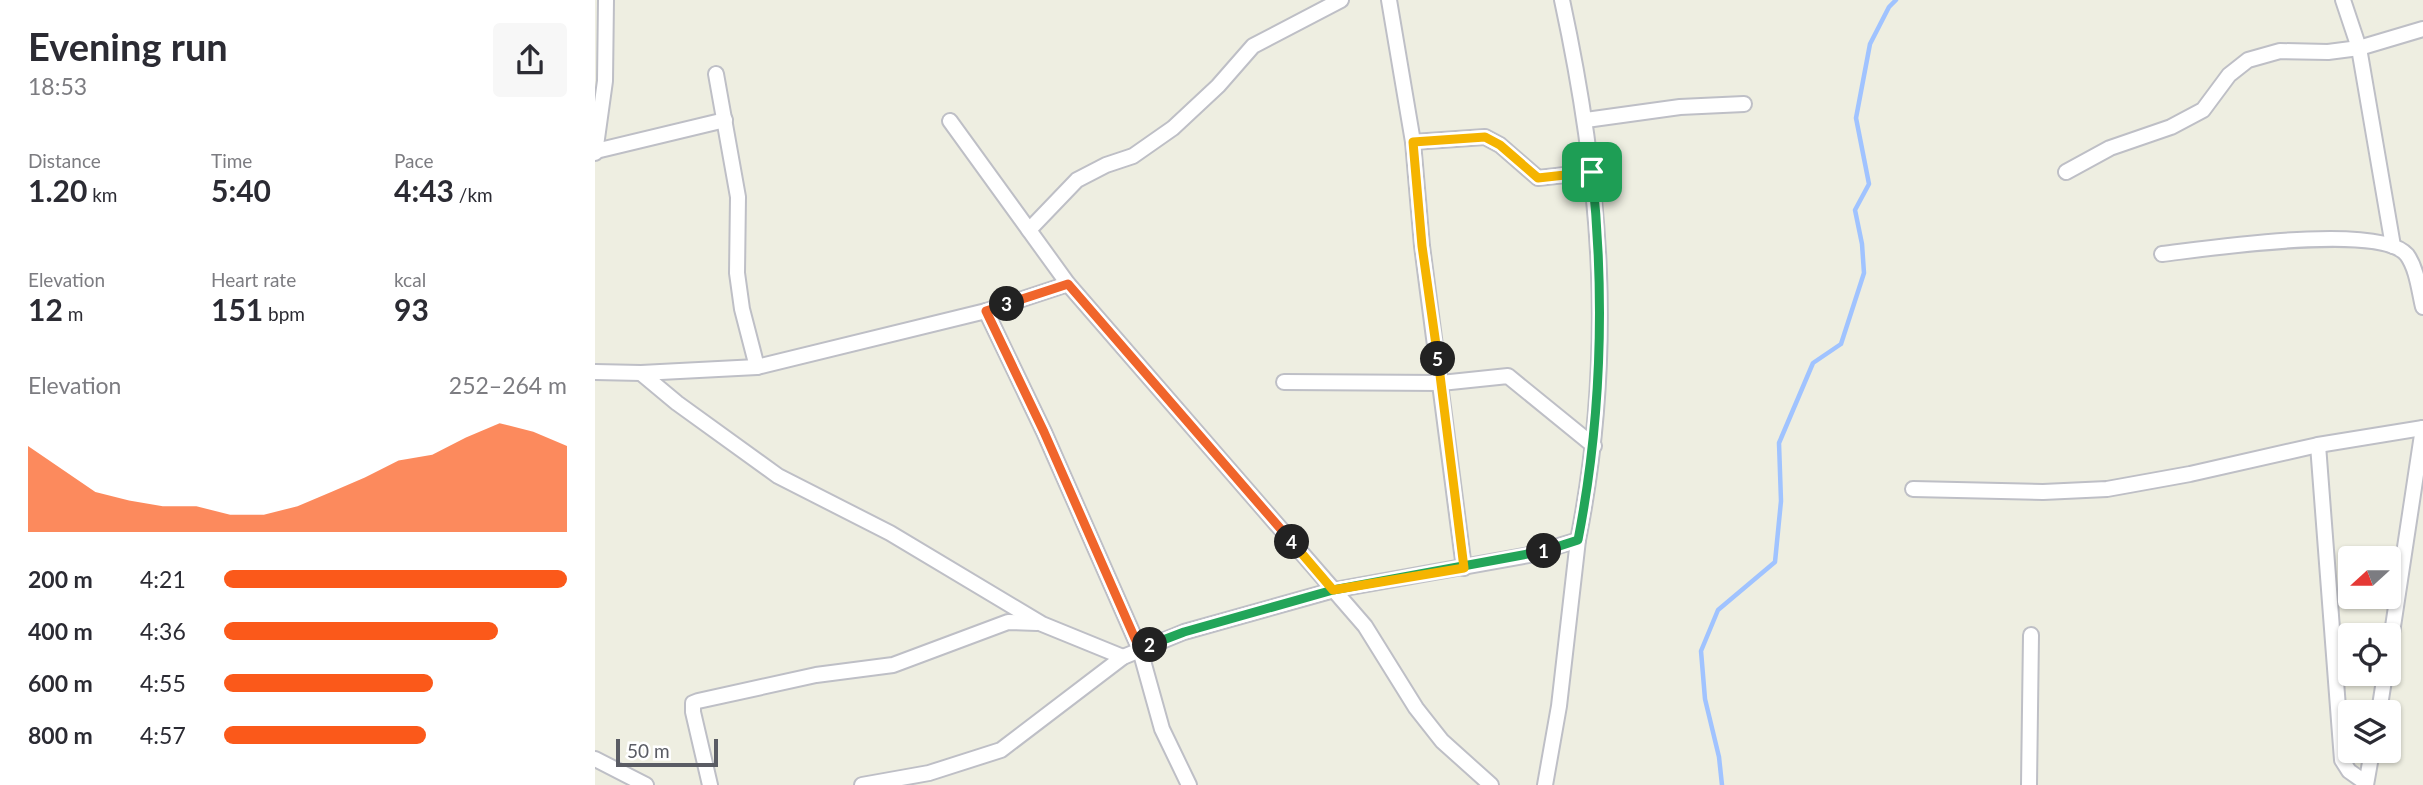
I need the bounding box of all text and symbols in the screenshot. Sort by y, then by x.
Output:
text: Evening run [28,23,228,69]
button: share [493,23,567,97]
text: 18:53 [28,72,87,100]
pin [1562,142,1622,202]
text: Distance [28,149,101,172]
text: Time [211,149,252,172]
text: Pace [394,149,433,172]
icon: arrive [1573,153,1611,191]
text: 1.20 [28,172,87,208]
text: 5:40 [211,172,271,208]
text: 4:43 [394,172,454,208]
text: km [87,183,117,206]
text: /km [454,183,493,206]
text: Elevation [28,268,105,291]
text: Heart rate [211,268,296,291]
text: kcal [394,268,426,291]
pin: 3 [989,286,1025,322]
text: 12 [28,291,63,327]
text: 151 [211,291,263,327]
text: 93 [394,291,429,327]
text: 3 [1001,292,1012,315]
text: m [63,302,83,325]
text: bpm [263,302,305,325]
pin: 5 [1421,342,1455,376]
text: 5 [1432,347,1443,370]
text: Elevation [28,371,121,399]
text: 252–264 m [449,371,567,399]
pin: 4 [1275,524,1309,560]
text: 4 [1286,530,1297,553]
pin: 1 [1527,534,1562,568]
text: 1 [1538,539,1549,562]
north arrow [2338,546,2401,609]
map controls [2338,546,2401,763]
text: 200 m [28,565,93,593]
text: 4:21 [140,565,186,593]
text: 400 m [28,617,93,645]
text: 4:36 [140,617,186,645]
button: locate [2338,623,2401,686]
pin: 2 [1133,628,1167,662]
text: 2 [1144,633,1155,656]
text: 600 m [28,669,93,697]
text: 4:55 [140,669,186,697]
button: layers [2338,700,2401,763]
text: 800 m [28,721,93,749]
text: 4:57 [140,721,186,749]
scale bar [616,736,717,768]
text: 50 m [627,739,670,762]

